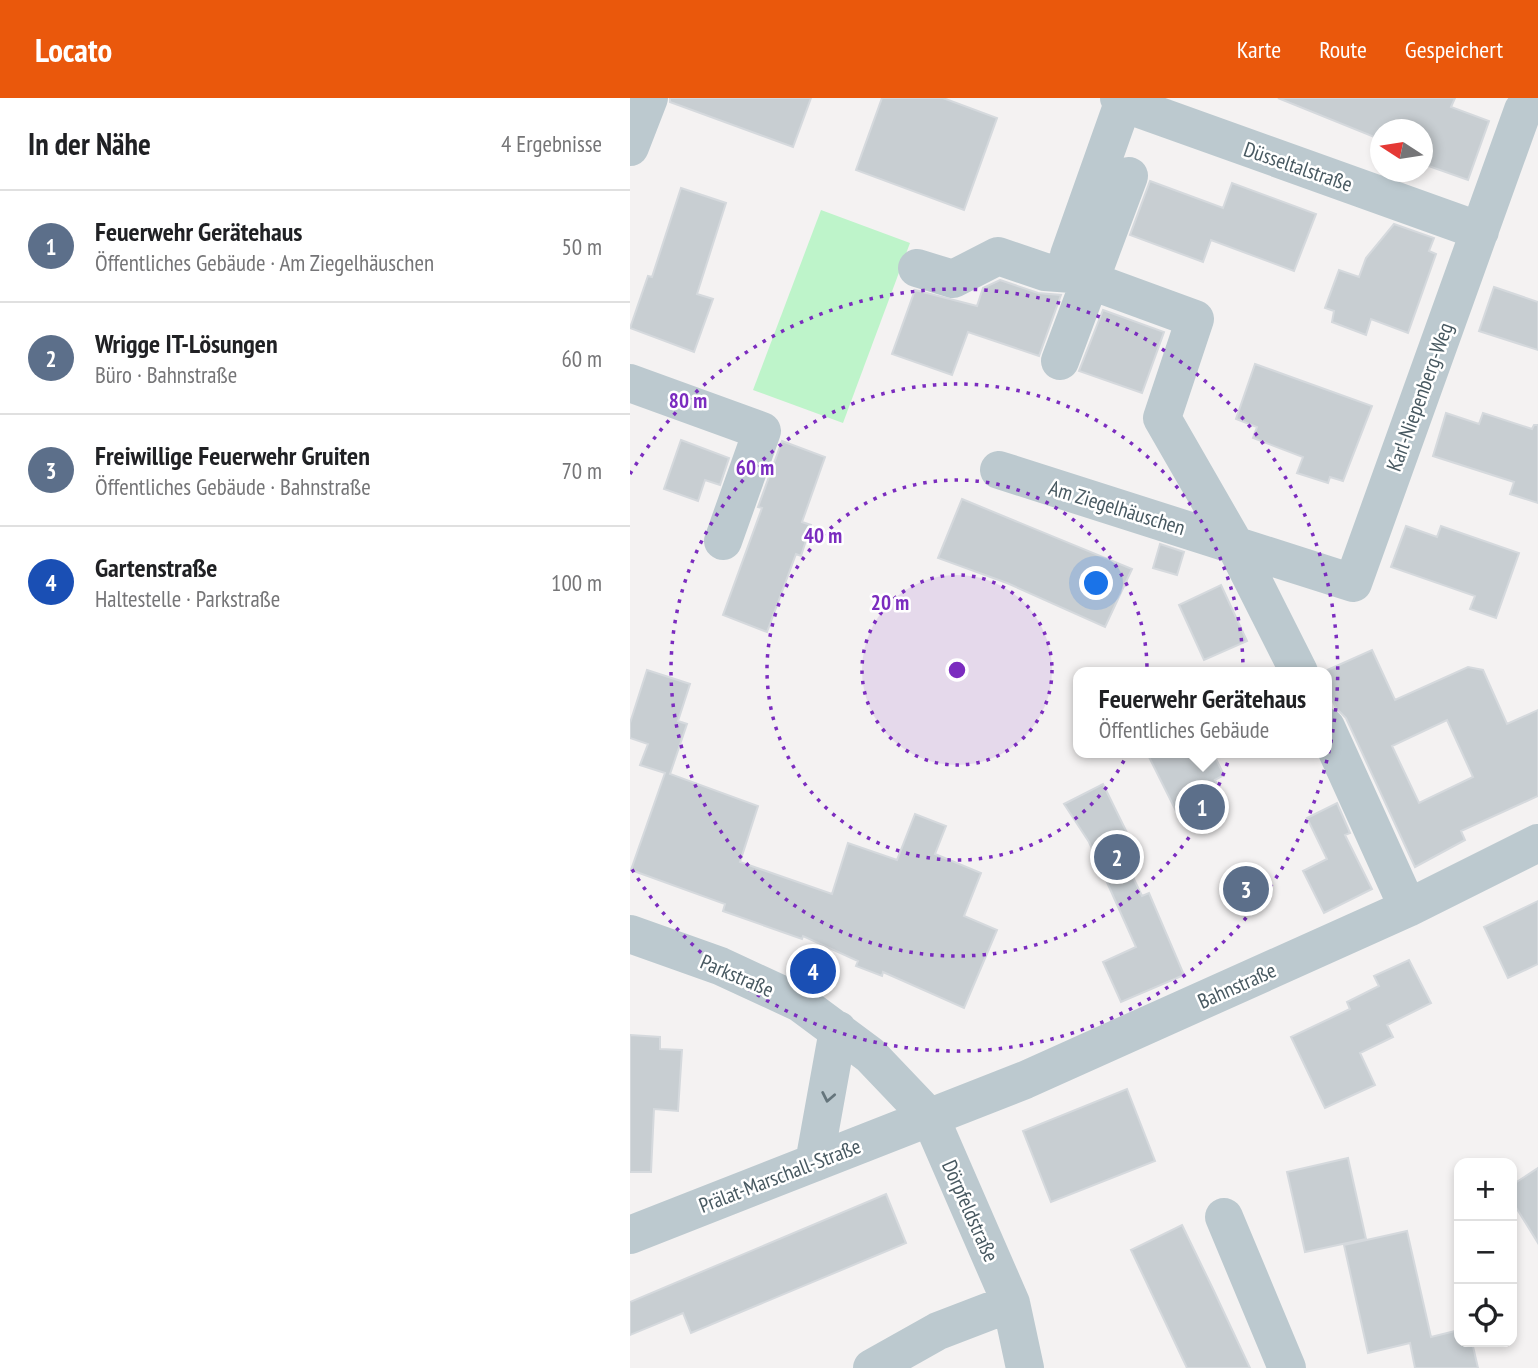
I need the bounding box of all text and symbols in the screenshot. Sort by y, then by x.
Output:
text: Locato [35,28,112,71]
text: Karte [1237,34,1281,65]
text: Route [1319,34,1367,65]
text: Gespeichert [1405,34,1503,65]
north arrow [1370,119,1433,182]
text: In der Nähe [28,124,151,163]
text: 4 Ergebnisse [501,129,602,158]
street label: Düsseltalstraße [1240,135,1356,198]
text: Feuerwehr Gerätehaus [95,215,302,248]
text: 1 [46,232,57,261]
text: 50 m [561,232,602,261]
text: Öffentliches Gebäude · Am Ziegelhäuschen [95,248,434,277]
street label: Karl-Niepenberg-Weg [1380,319,1459,475]
text: Wrigge IT-Lösungen [95,327,278,360]
text: 2 [46,344,57,373]
text: 60 m [561,344,602,373]
text: Büro · Bahnstraße [95,360,237,389]
text: 80 m [669,387,707,414]
text: Freiwillige Feuerwehr Gruiten [95,439,370,472]
text: 60 m [736,454,774,481]
text: 3 [46,456,57,485]
text: 70 m [561,456,602,485]
text: Öffentliches Gebäude · Bahnstraße [95,472,371,501]
street label: Am Ziegelhäuschen [1046,474,1189,541]
text: 40 m [804,522,842,549]
text: Gartenstraße [95,551,218,584]
your location [1079,566,1113,600]
text: 4 [46,568,57,597]
text: 100 m [551,568,602,597]
text: Haltestelle · Parkstraße [95,584,280,613]
text: 20 m [871,589,909,616]
centre of rings [945,658,969,682]
popup [1073,667,1332,758]
text: Feuerwehr Gerätehaus [1099,682,1306,715]
text: Öffentliches Gebäude [1099,715,1269,744]
pin: 1 [1179,781,1225,833]
pin: 2 [1094,831,1140,883]
pin: 3 [1223,863,1269,915]
pin: 4 [790,945,836,997]
street label: Parkstraße [696,948,778,1003]
street label: Bahnstraße [1194,956,1280,1015]
one-way arrow [821,1091,836,1103]
street label: Prälat-Marschall-Straße [695,1132,865,1219]
street label: Dörpfeldstraße [936,1156,1005,1266]
map controls [1454,1158,1517,1347]
button: + [1454,1158,1517,1221]
button: − [1454,1221,1517,1284]
button: locate [1454,1284,1517,1347]

